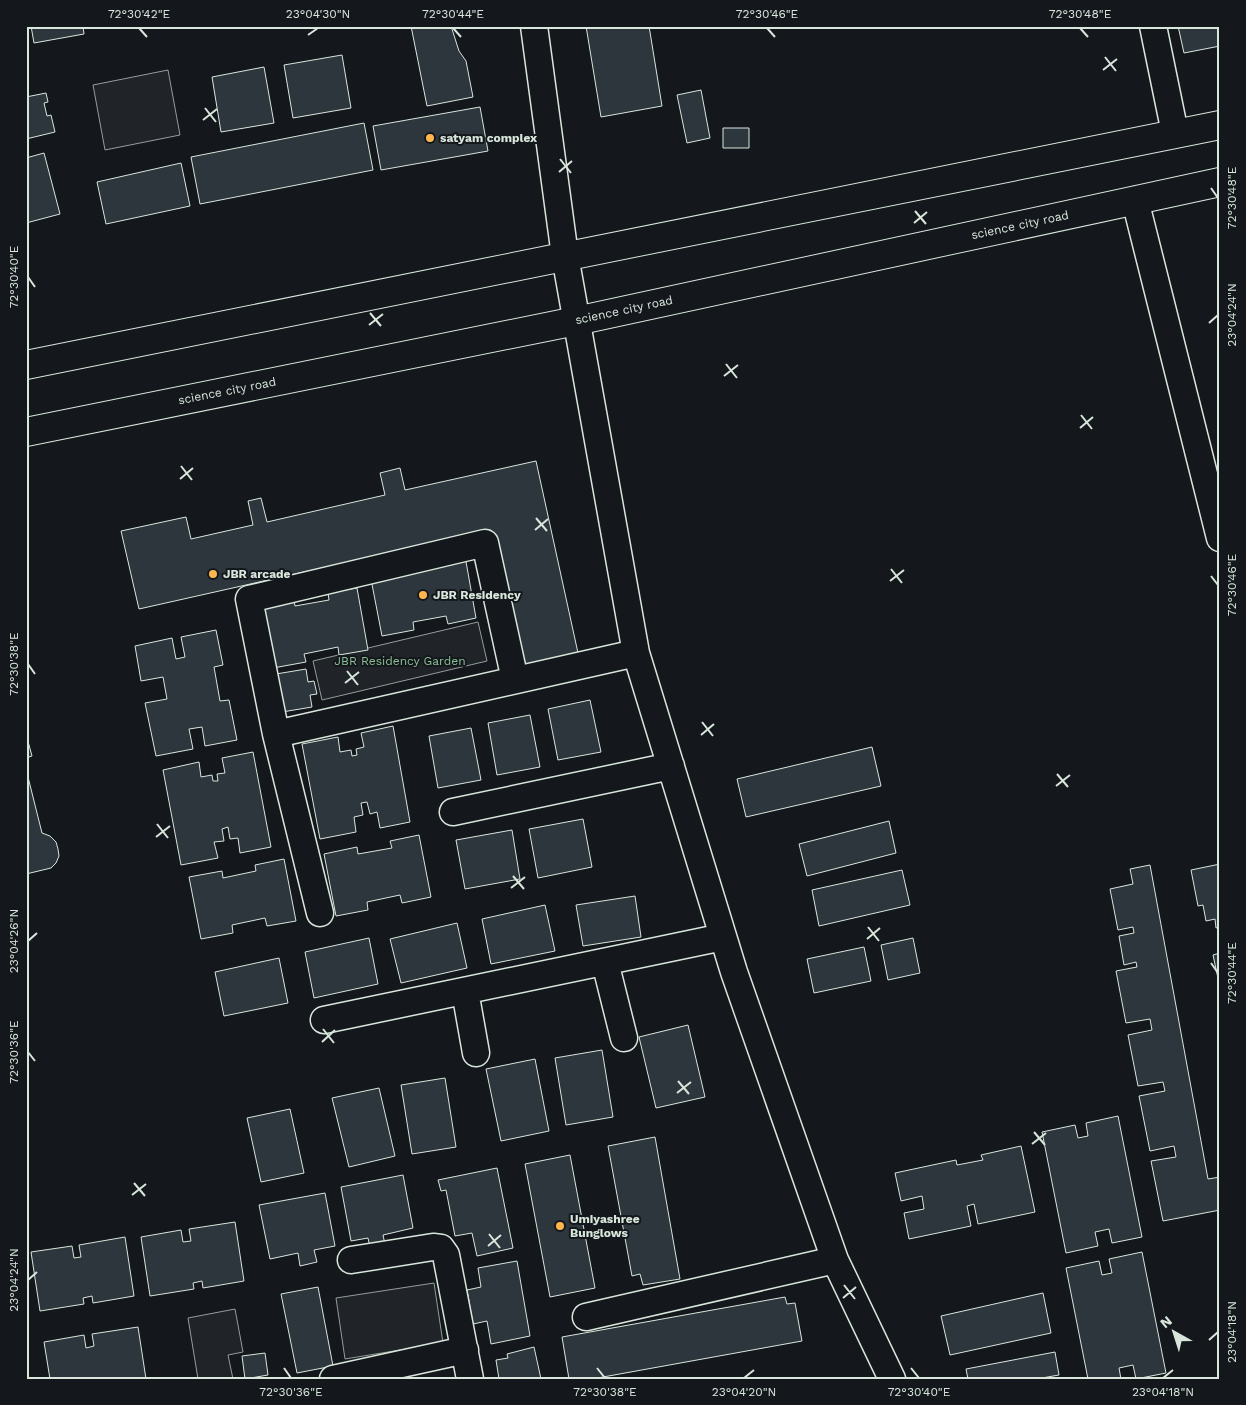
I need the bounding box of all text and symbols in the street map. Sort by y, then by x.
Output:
text: 72°30'42"E [108,7,170,21]
text: 23°04'30"N [286,7,350,21]
text: 72°30'44"E [422,7,484,21]
text: 72°30'46"E [736,7,799,21]
text: 72°30'48"E [1049,7,1112,21]
place label: satyam complex [440,131,537,145]
marker: satyam complex [424,132,436,144]
text: 72°30'48"E [1225,166,1239,229]
street label: science city road [970,208,1070,242]
text: 72°30'40"E [7,245,21,308]
text: 23°04'24"N [1225,283,1239,347]
street label: science city road [574,293,674,327]
street label: science city road [177,375,277,407]
text: 72°30'46"E [1225,553,1239,616]
place label: JBR arcade [223,567,291,581]
marker: JBR arcade [207,568,219,580]
place label: JBR Residency [433,588,521,602]
marker: JBR Residency [417,589,429,601]
text: 72°30'38"E [7,632,21,696]
park label: JBR Residency Garden [334,654,466,668]
text: 23°04'26"N [7,909,21,973]
text: 72°30'44"E [1225,942,1239,1004]
text: 72°30'36"E [7,1020,21,1084]
place label: Umiyashree Bunglows [570,1212,640,1240]
marker: Umiyashree Bunglows [554,1220,566,1232]
text: 23°04'24"N [7,1248,21,1312]
text: 23°04'18"N [1225,1301,1239,1363]
north arrow [1148,1308,1198,1358]
text: N [1157,1312,1175,1331]
text: 72°30'36"E [259,1385,323,1399]
text: 72°30'38"E [573,1385,637,1399]
text: 23°04'20"N [712,1385,776,1399]
text: 72°30'40"E [888,1385,951,1399]
text: 23°04'18"N [1132,1385,1194,1399]

